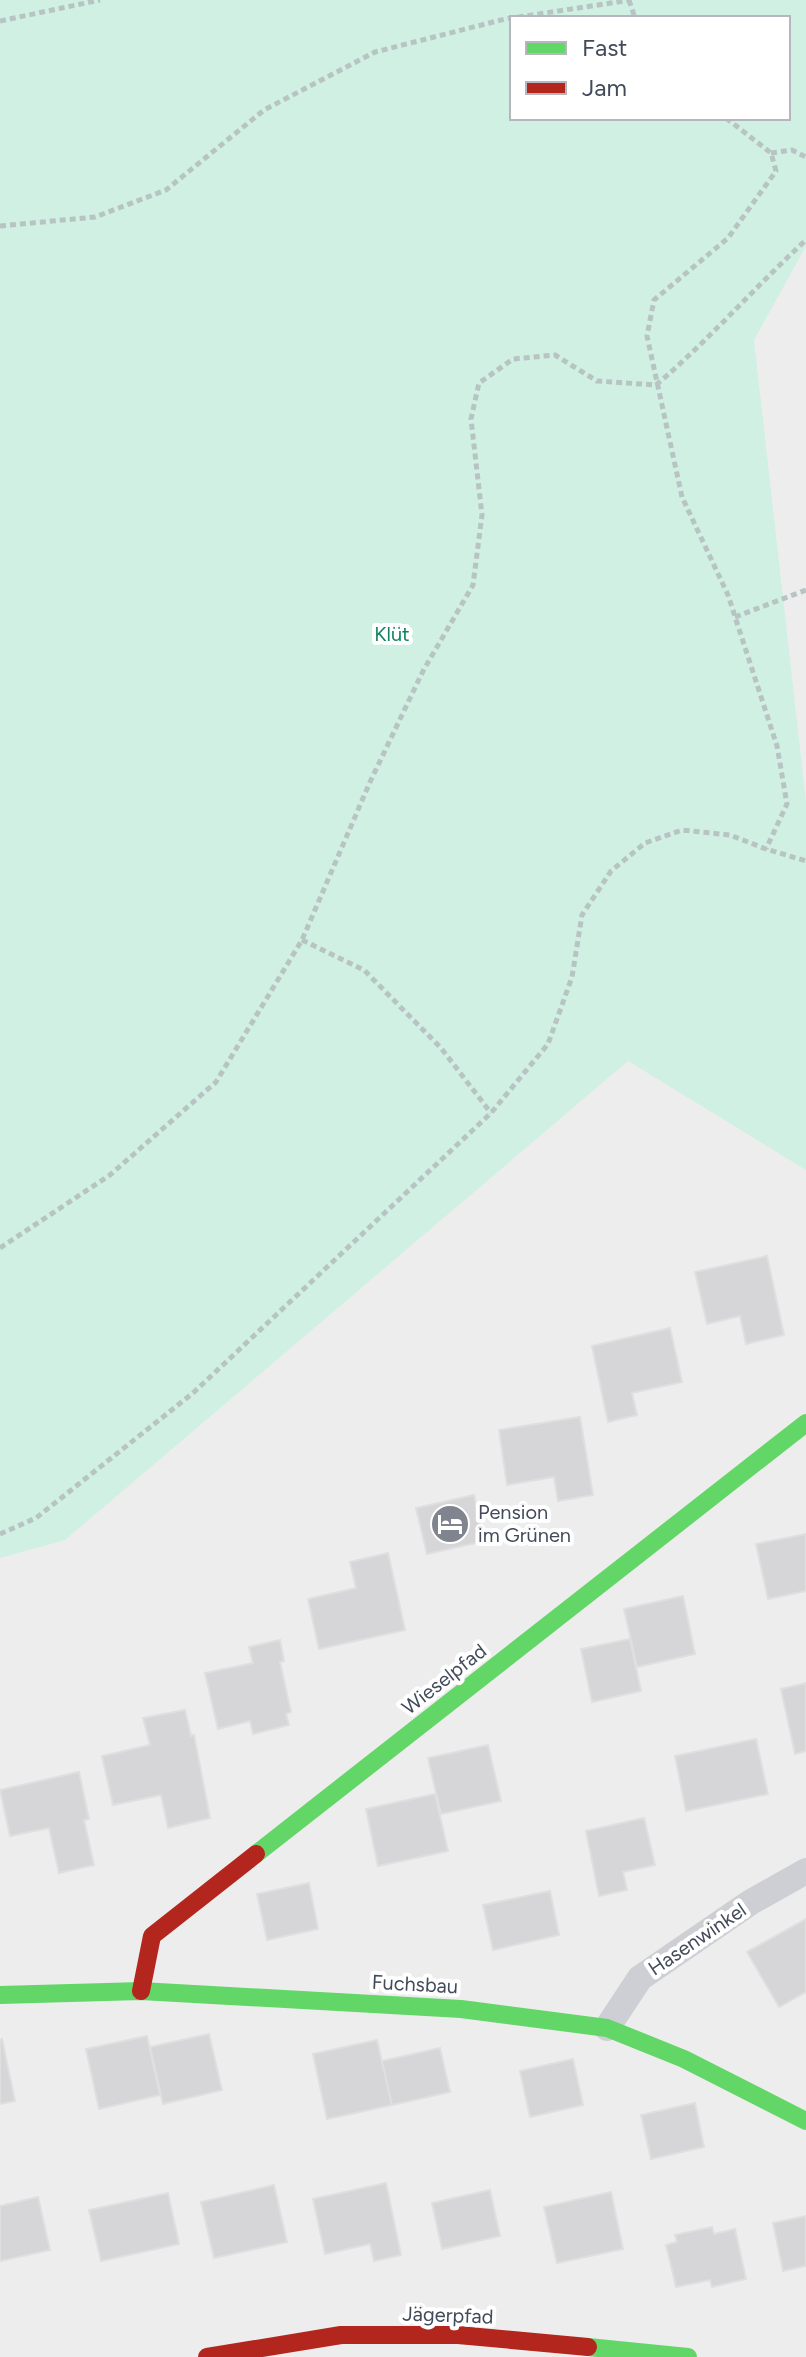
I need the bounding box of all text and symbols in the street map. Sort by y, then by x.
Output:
legend [510,16,790,120]
text: Fast [582,33,627,62]
text: Jam [582,73,627,102]
park label: Klüt [374,622,410,646]
place label: Pension im Grünen [478,1500,571,1547]
hotel icon: Pension im Grünen [429,1503,471,1545]
street label: Wieselpfad [397,1639,491,1719]
street label: Hasenwinkel [644,1898,750,1980]
street label: Fuchsbau [371,1970,459,1998]
street label: Jägerpfad [402,2301,494,2329]

